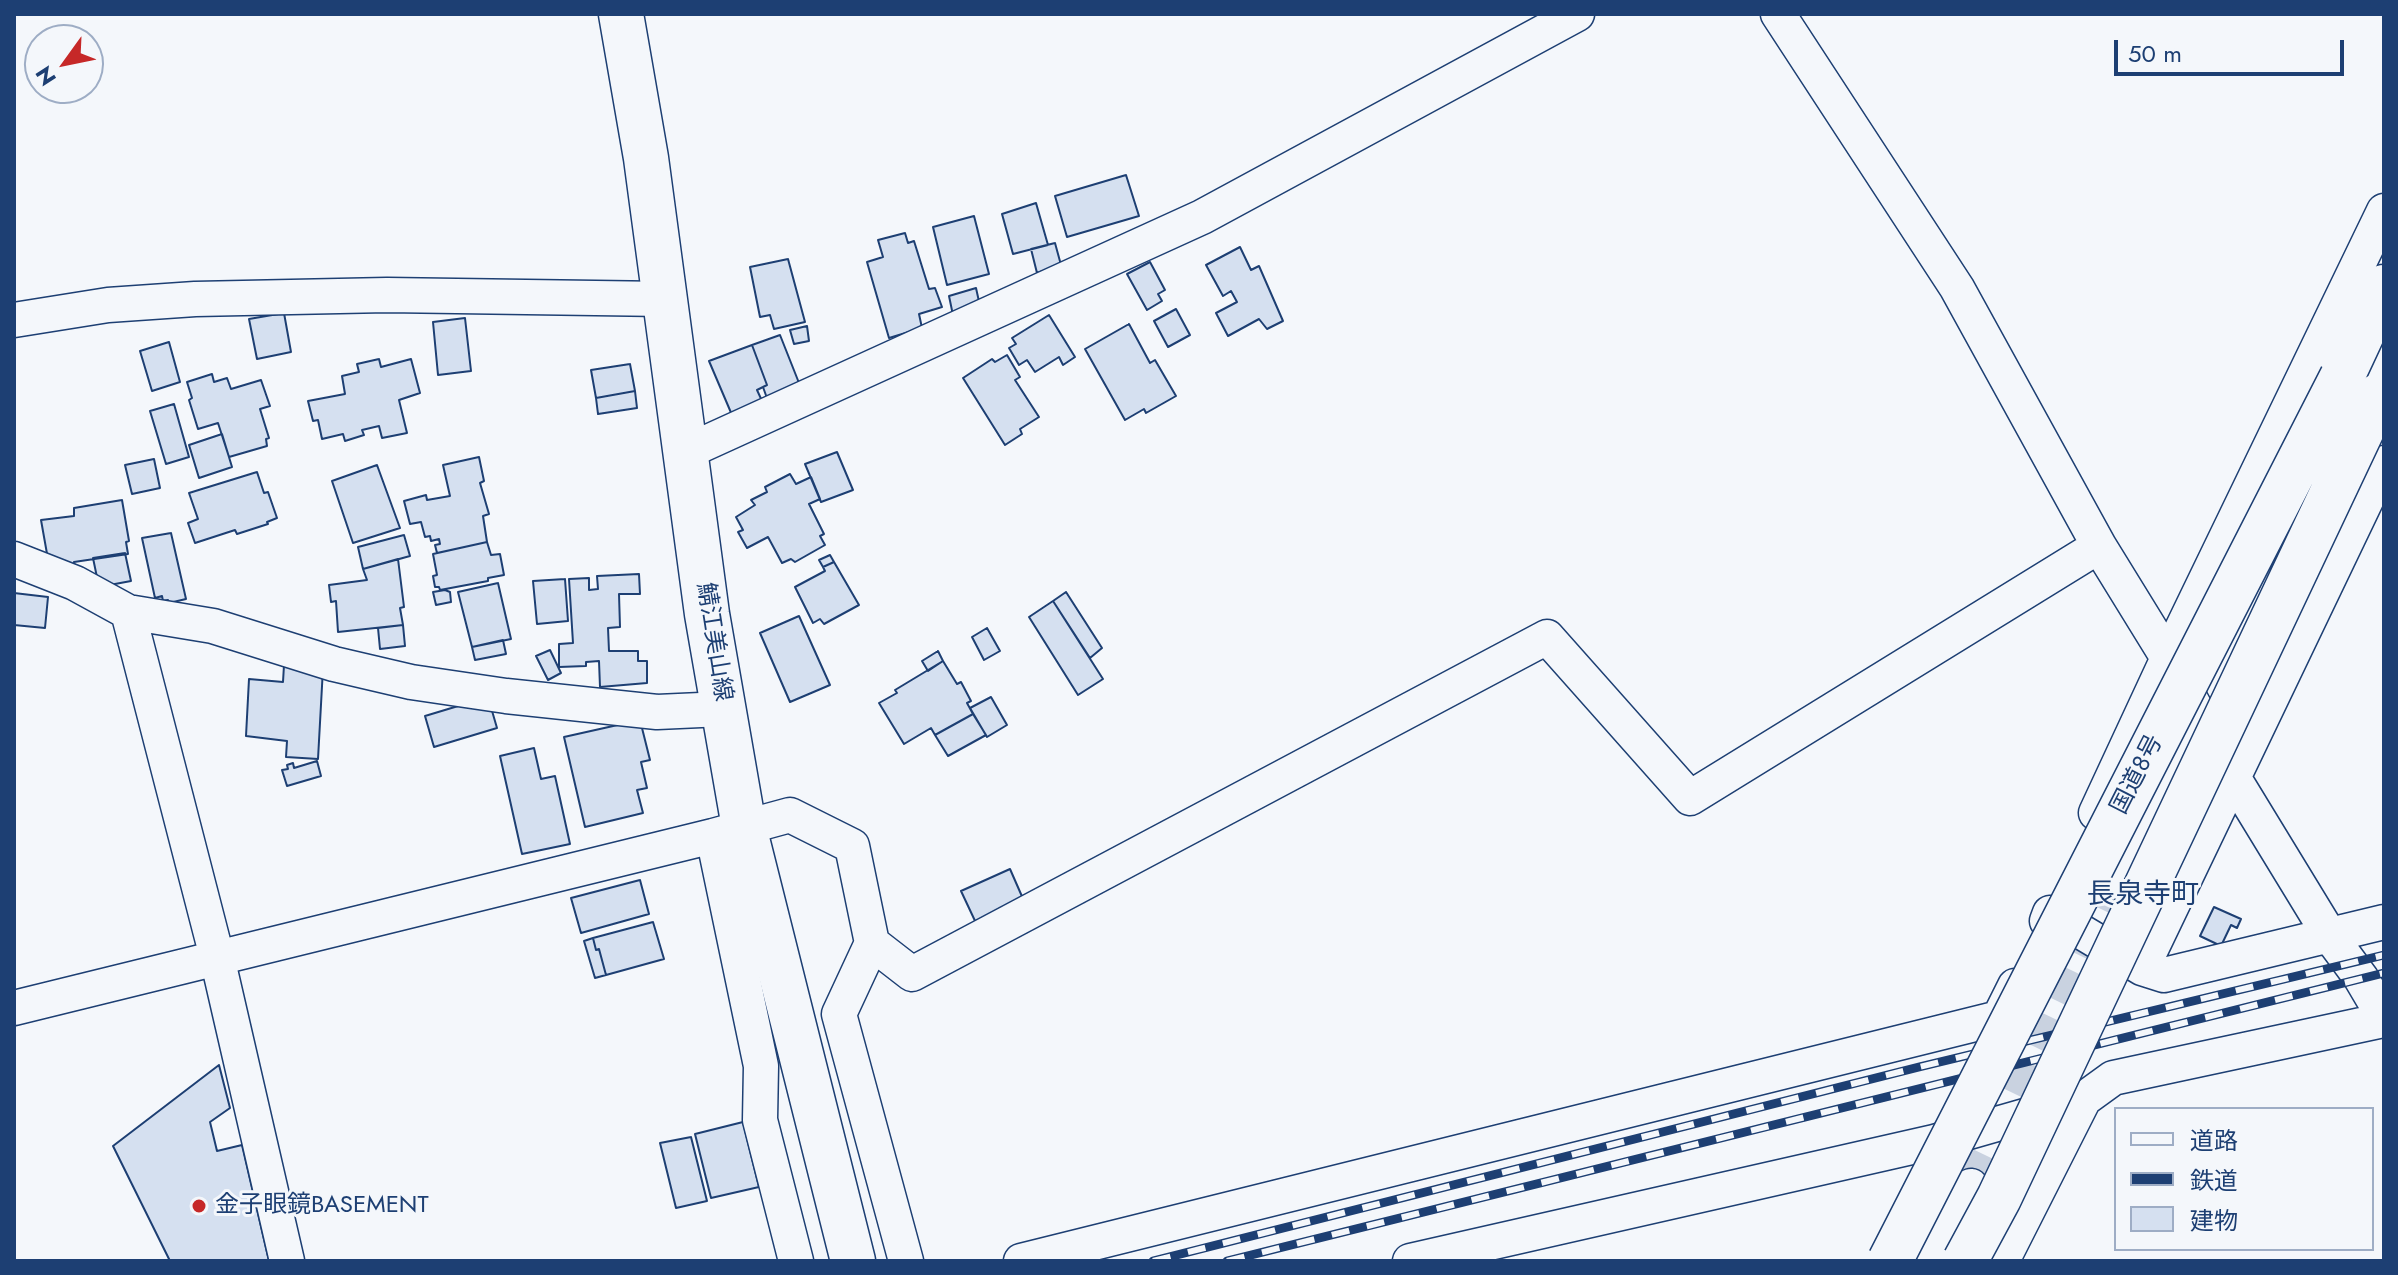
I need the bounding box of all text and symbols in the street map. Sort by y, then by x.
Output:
north arrow [24,24,104,104]
scale bar [2118,24,2348,74]
text: 50 m [2128,36,2182,71]
text: N [27,60,64,92]
street label: 鯖江美山線 [689,580,737,704]
street label: 国道8号 [2106,731,2170,819]
district label: 長泉寺町 [2087,879,2199,913]
legend [2114,1107,2374,1251]
text: 道路 [2190,1123,2238,1158]
text: 鉄道 [2190,1163,2238,1198]
place label: 金子眼鏡BASEMENT [215,1192,429,1220]
marker: 金子眼鏡BASEMENT [190,1197,208,1215]
text: 建物 [2190,1203,2238,1238]

